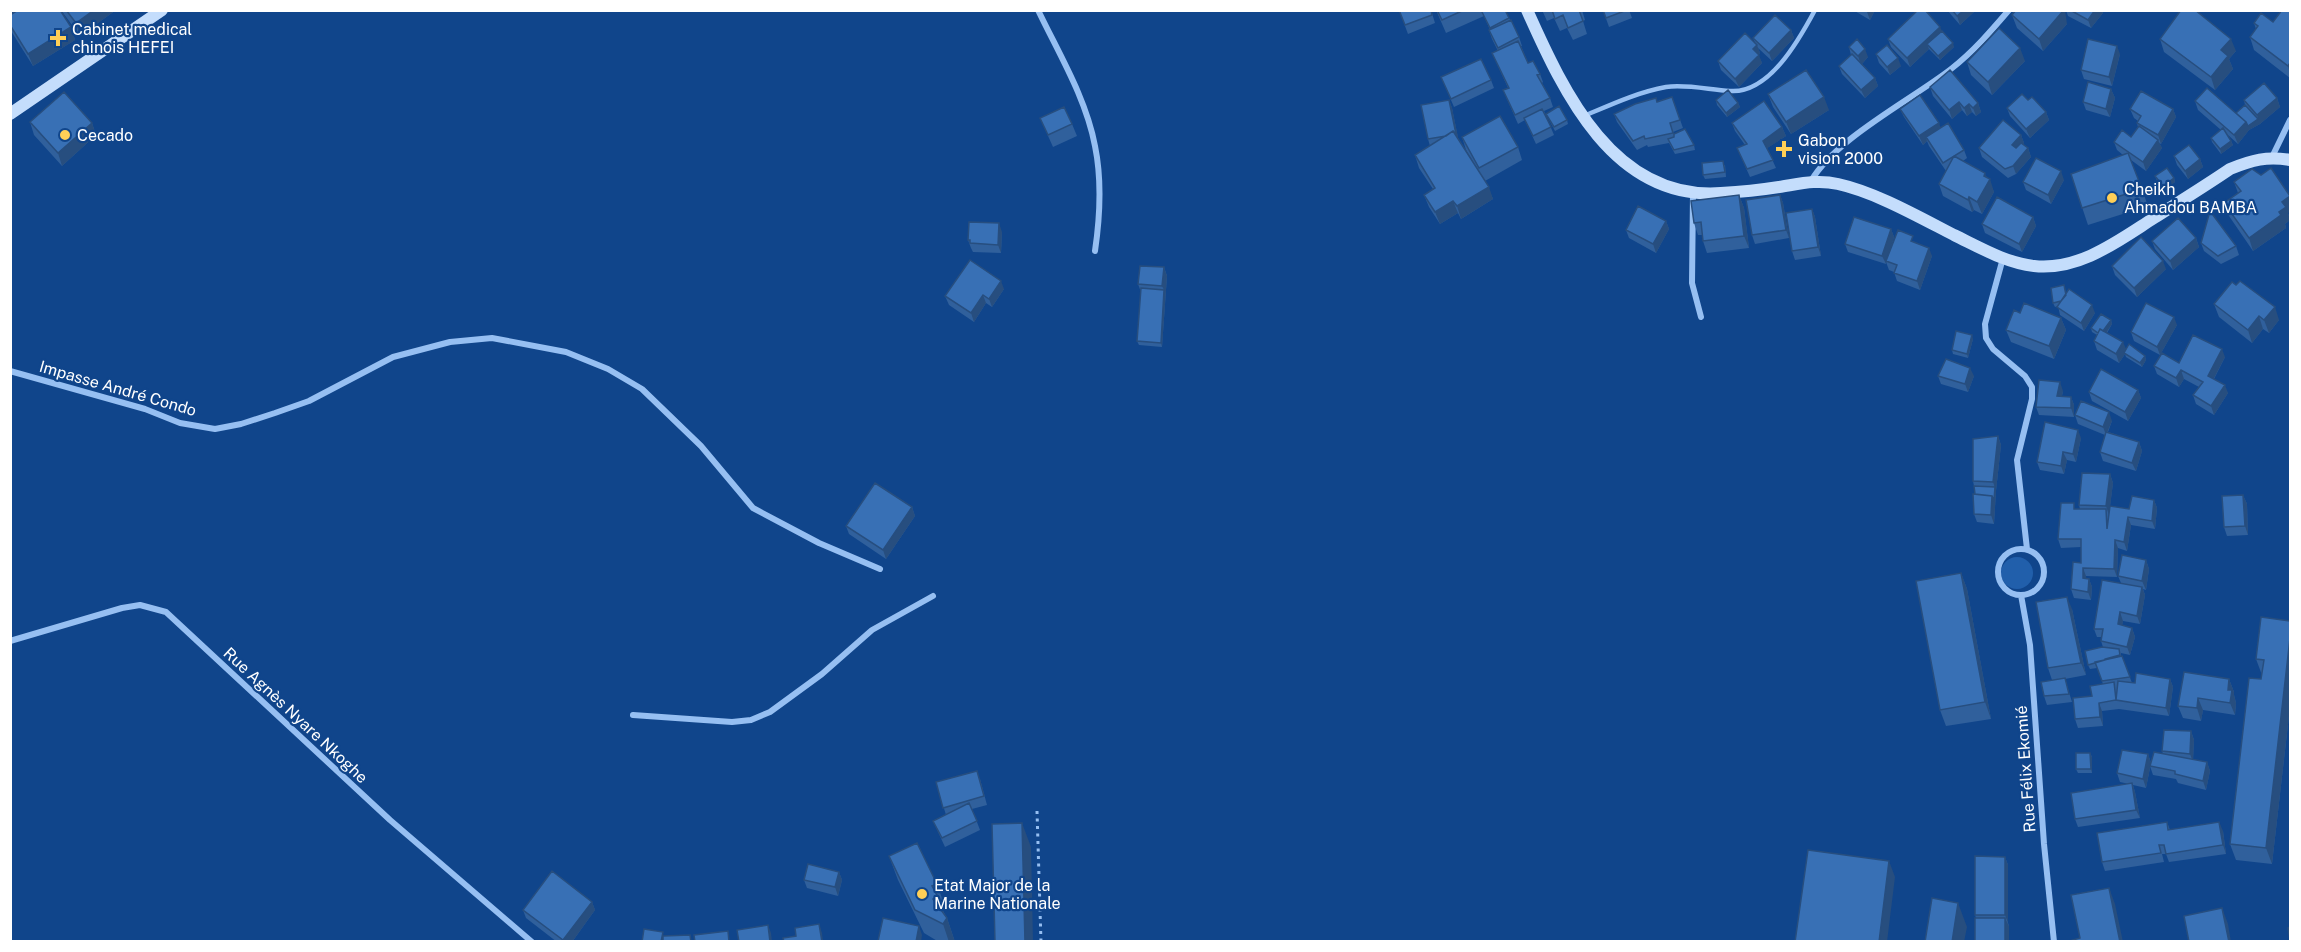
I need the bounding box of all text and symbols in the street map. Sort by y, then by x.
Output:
place label: Cabinet medical chinois HEFEI [72,20,192,57]
marker: Cabinet medical chinois HEFEI [49,29,67,47]
place label: Cecado [77,126,133,145]
marker: Cecado [58,128,72,142]
place label: Gabon vision 2000 [1798,131,1883,168]
marker: Gabon vision 2000 [1775,140,1793,158]
place label: Cheikh Ahmadou BAMBA [2124,180,2257,217]
marker: Cheikh Ahmadou BAMBA [2105,191,2119,205]
street label: Impasse André Condo [37,357,199,420]
street label: Rue Agnès Nyare Nkoghe [220,644,372,787]
street label: Rue Félix Ekomié [2012,705,2039,833]
place label: Etat Major de la Marine Nationale [934,876,1061,913]
marker: Etat Major de la Marine Nationale [915,887,929,901]

